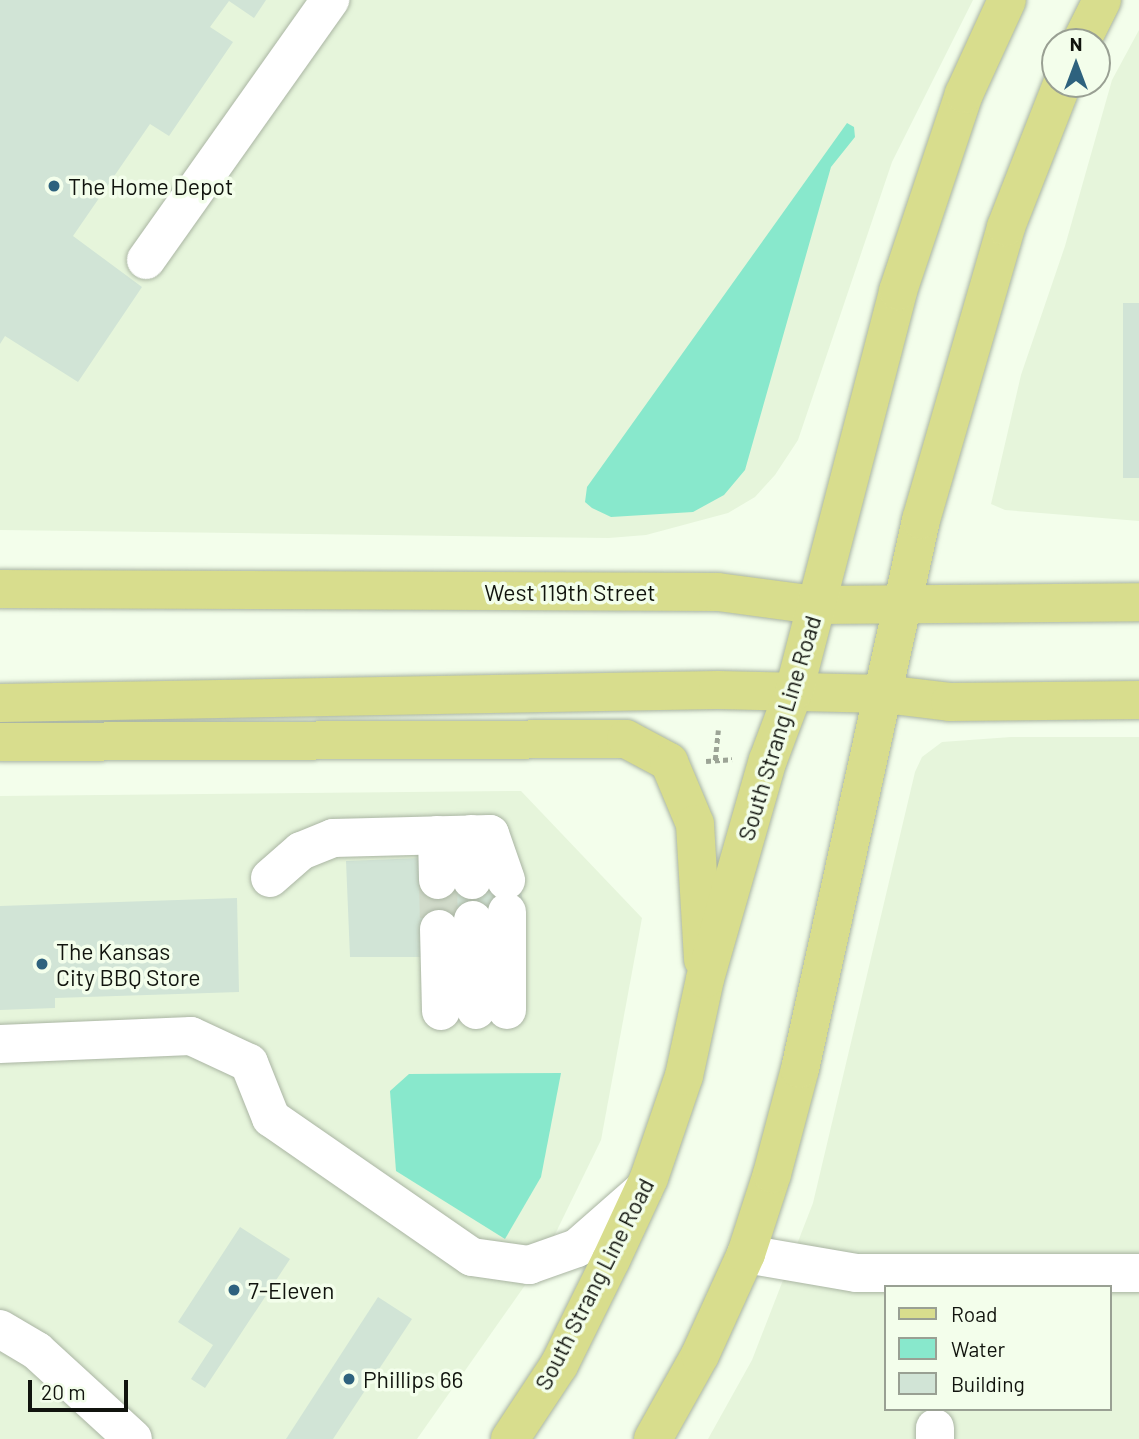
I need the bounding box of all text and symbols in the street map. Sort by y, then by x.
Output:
north arrow [1041,28,1111,98]
text: N [1070,32,1082,55]
place label: The Home Depot [68,172,233,200]
marker: The Home Depot [46,178,62,194]
street label: West 119th Street [484,578,656,606]
street label: South Strang Line Road [732,612,826,844]
place label: The Kansas City BBQ Store [56,937,201,991]
marker: The Kansas City BBQ Store [34,956,50,972]
street label: South Strang Line Road [529,1174,659,1394]
place label: 7-Eleven [248,1276,334,1304]
marker: 7-Eleven [226,1282,242,1298]
legend [884,1285,1111,1411]
text: Road [951,1301,997,1326]
text: Water [951,1336,1005,1361]
place label: Phillips 66 [363,1365,463,1393]
scale bar [32,1366,131,1410]
marker: Phillips 66 [341,1371,357,1387]
text: Building [951,1371,1025,1396]
text: 20 m [41,1379,86,1404]

